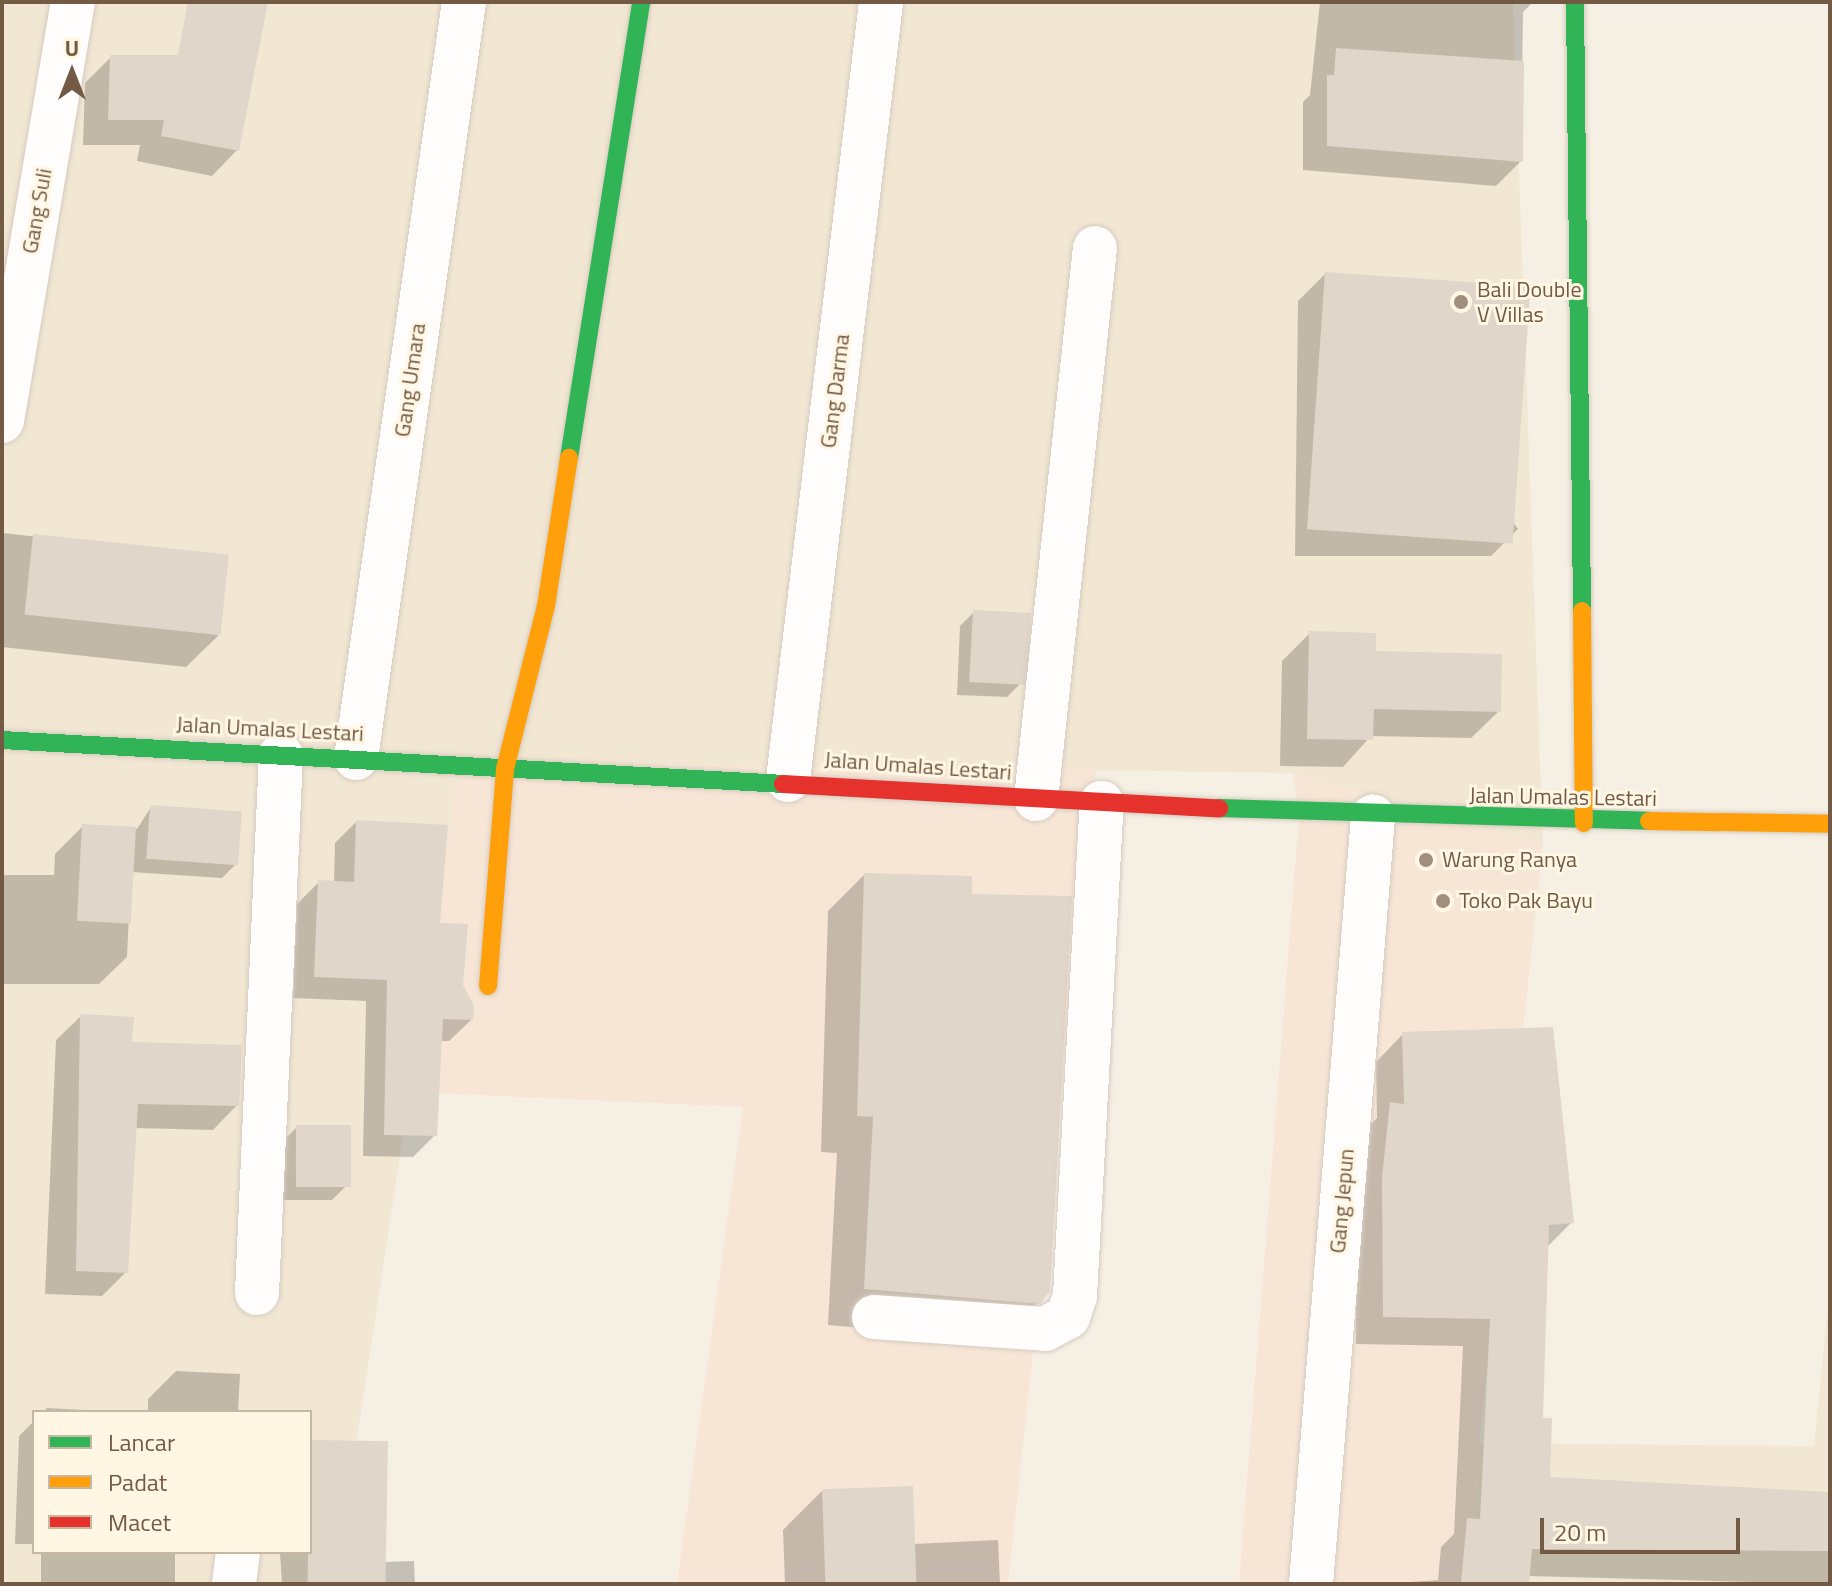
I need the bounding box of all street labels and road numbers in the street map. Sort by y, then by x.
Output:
street label: Gang Suli [17,166,57,256]
street label: Gang Umara [389,321,431,439]
street label: Gang Darma [815,332,855,450]
street label: Jalan Umalas Lestari [176,711,364,747]
street label: Jalan Umalas Lestari [823,746,1013,786]
street label: Jalan Umalas Lestari [1469,782,1657,812]
street label: Gang Jepun [1324,1148,1360,1254]

